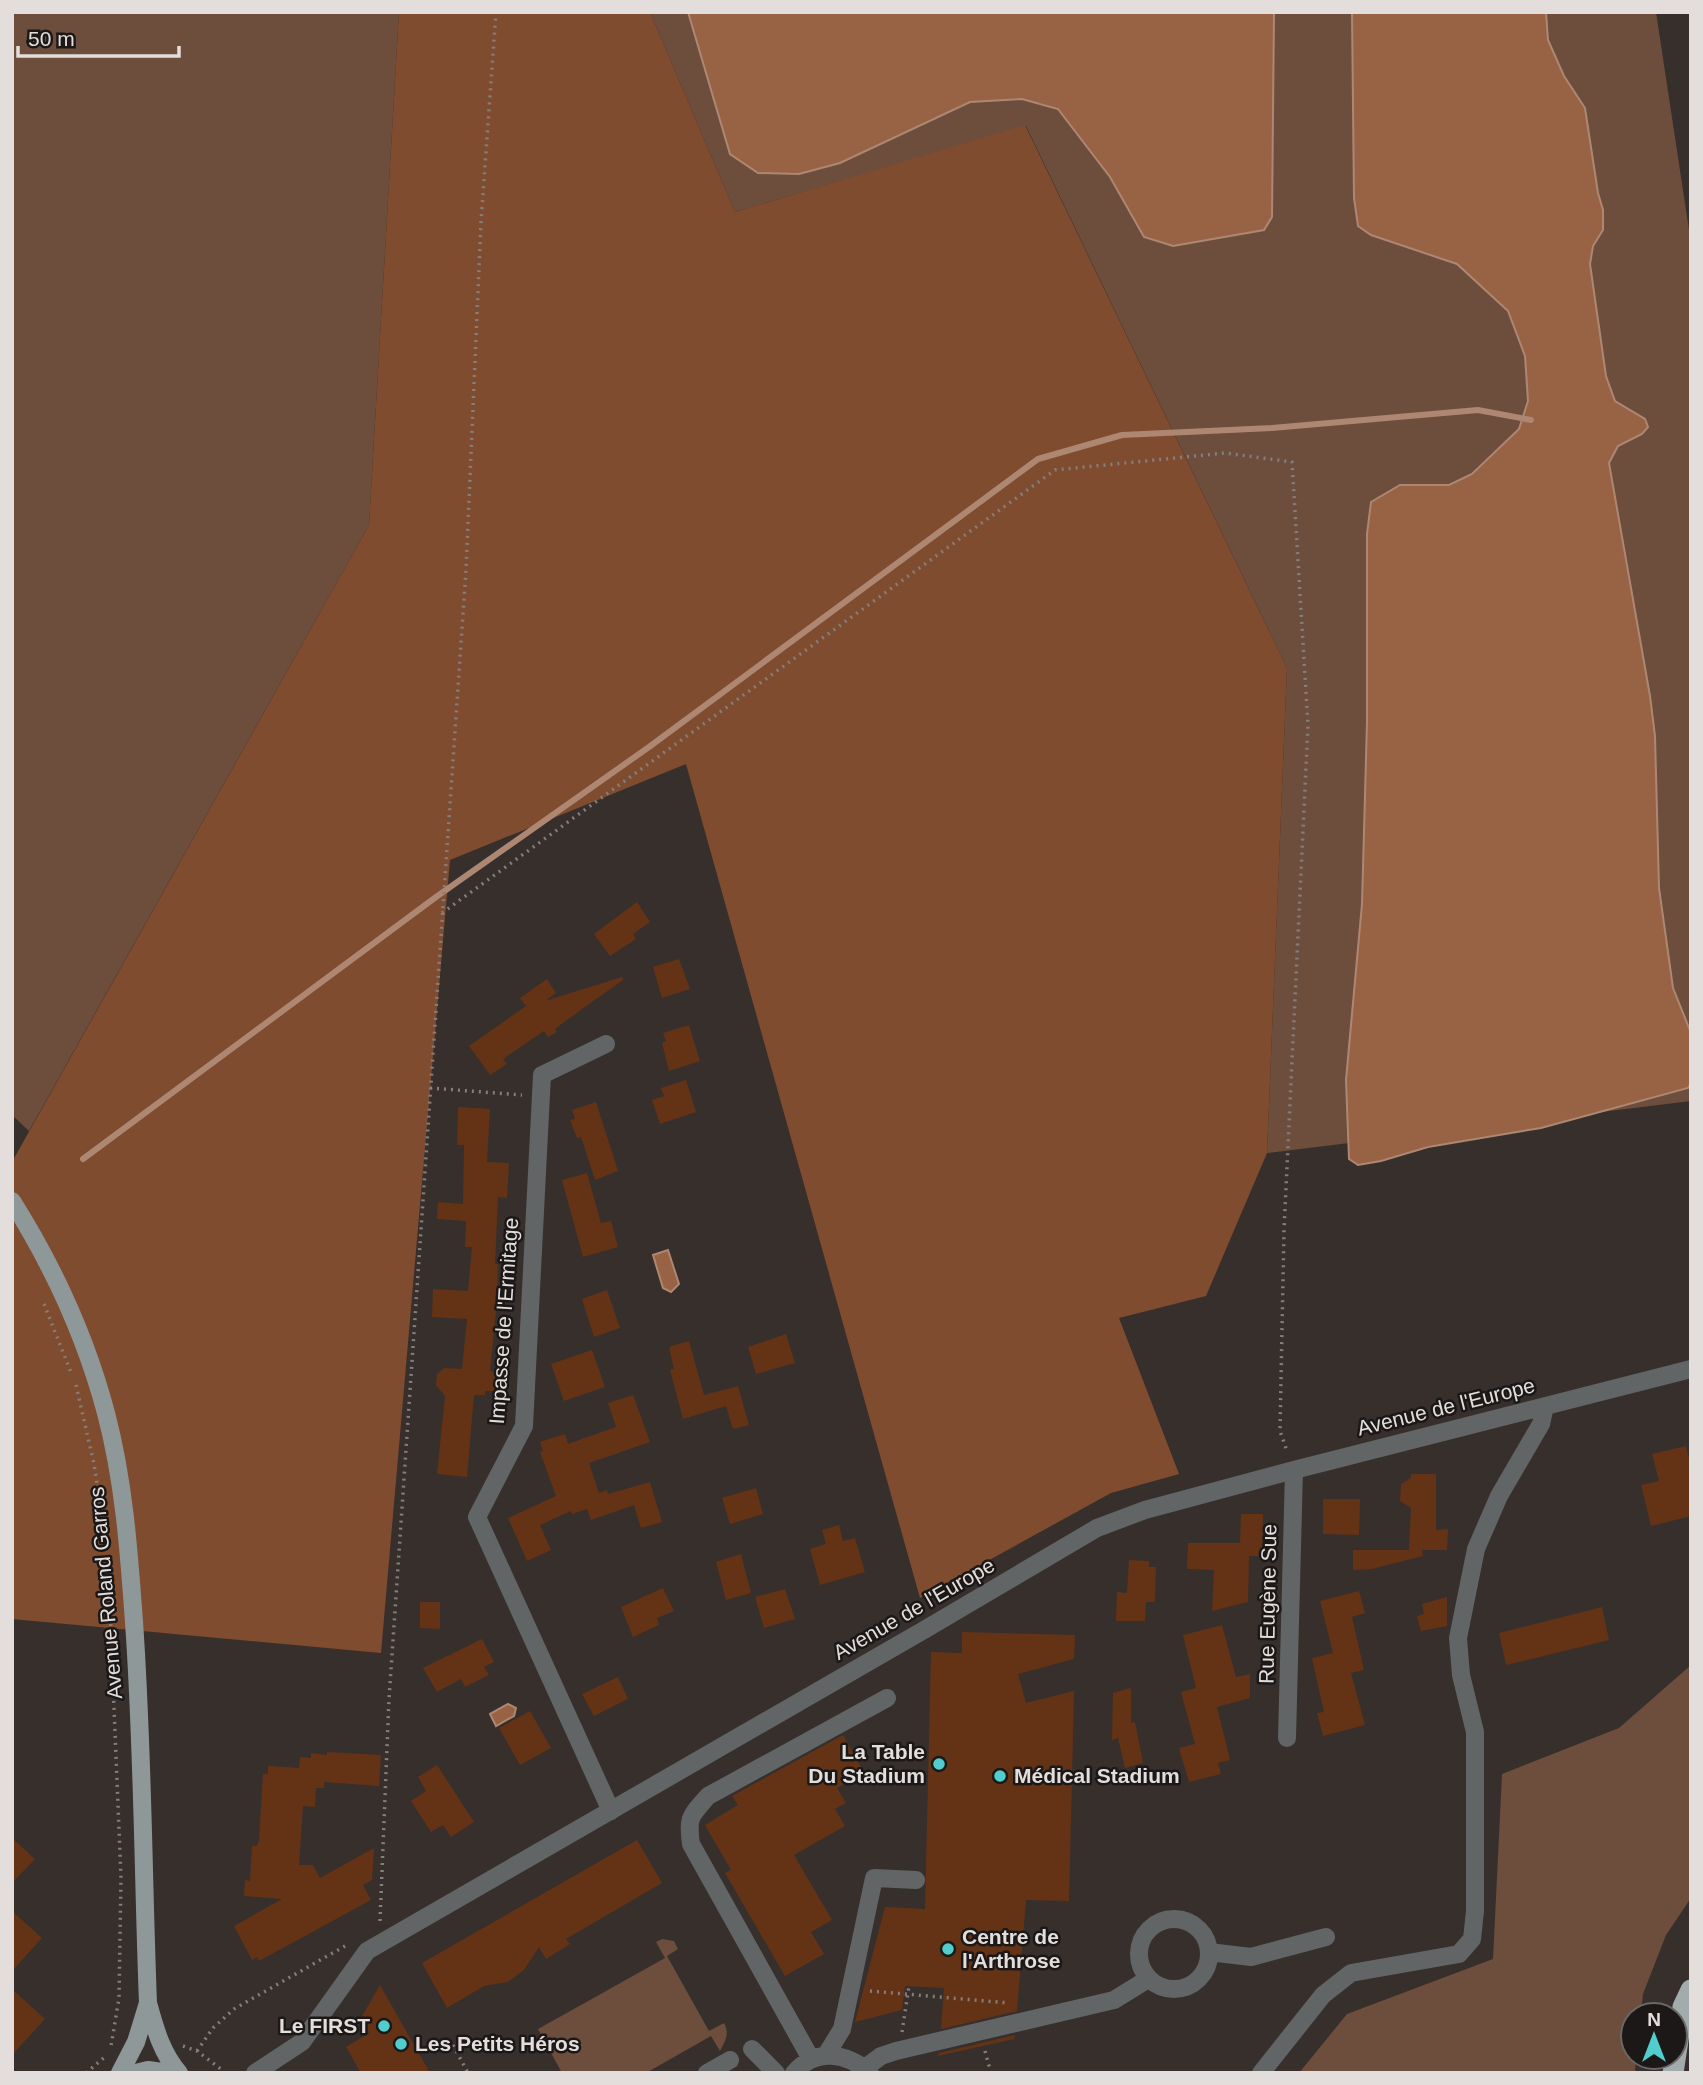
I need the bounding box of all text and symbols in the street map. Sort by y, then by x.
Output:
scale bar [18,14,178,58]
text: 50 m [28,27,75,50]
street label: Impasse de l'Ermitage [485,1217,522,1425]
street label: Avenue de l'Europe [1355,1373,1537,1440]
street label: Avenue Roland Garros [85,1486,126,1700]
street label: Rue Eugène Sue [1255,1524,1280,1684]
street label: Avenue de l'Europe [829,1553,998,1664]
place label: La Table Du Stadium [808,1740,925,1787]
marker: La Table Du Stadium [931,1756,947,1772]
place label: Médical Stadium [1014,1764,1180,1787]
marker: Médical Stadium [992,1768,1008,1784]
place label: Centre de l'Arthrose [962,1925,1060,1972]
marker: Centre de l'Arthrose [940,1941,956,1957]
north arrow [1619,2001,1689,2071]
text: N [1647,2009,1661,2030]
place label: Le FIRST [279,2014,370,2037]
marker: Le FIRST [376,2018,392,2034]
place label: Les Petits Héros [415,2032,580,2055]
marker: Les Petits Héros [393,2036,409,2052]

